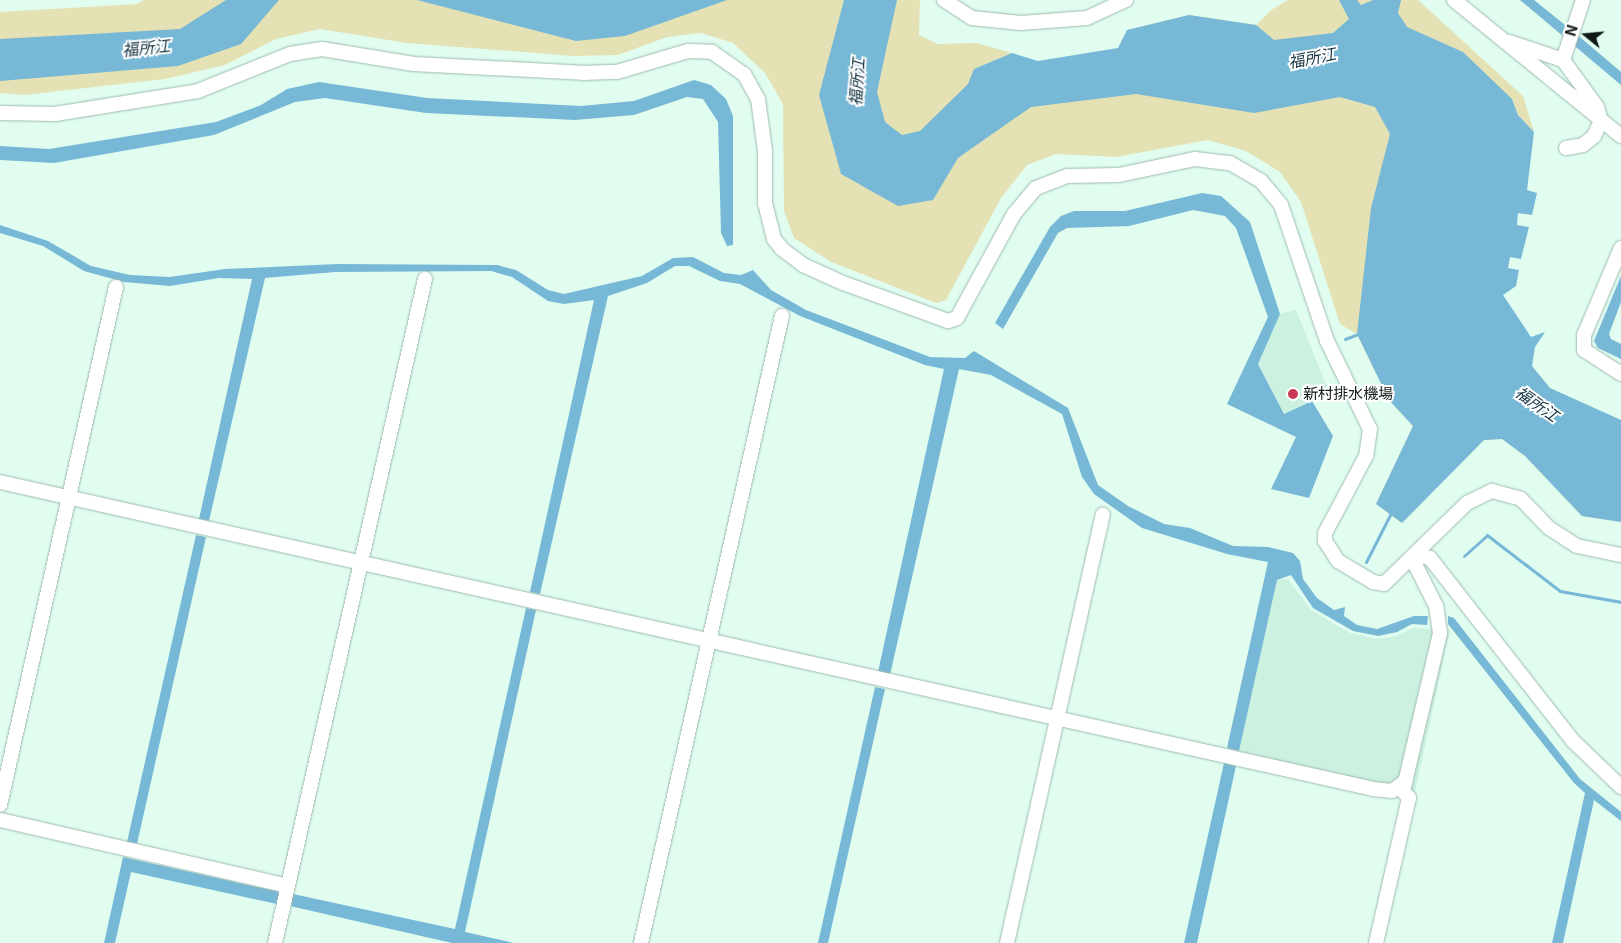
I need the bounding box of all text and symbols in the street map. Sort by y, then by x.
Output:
north arrow [1561,10,1611,60]
text: N [1561,23,1581,38]
water label: 福所江 [121,36,171,60]
water label: 福所江 [1287,44,1337,72]
water label: 福所江 [846,57,868,107]
water label: 福所江 [1512,382,1562,426]
place label: 新村排水機場 [1303,385,1393,403]
marker: 新村排水機場 [1287,388,1299,400]

